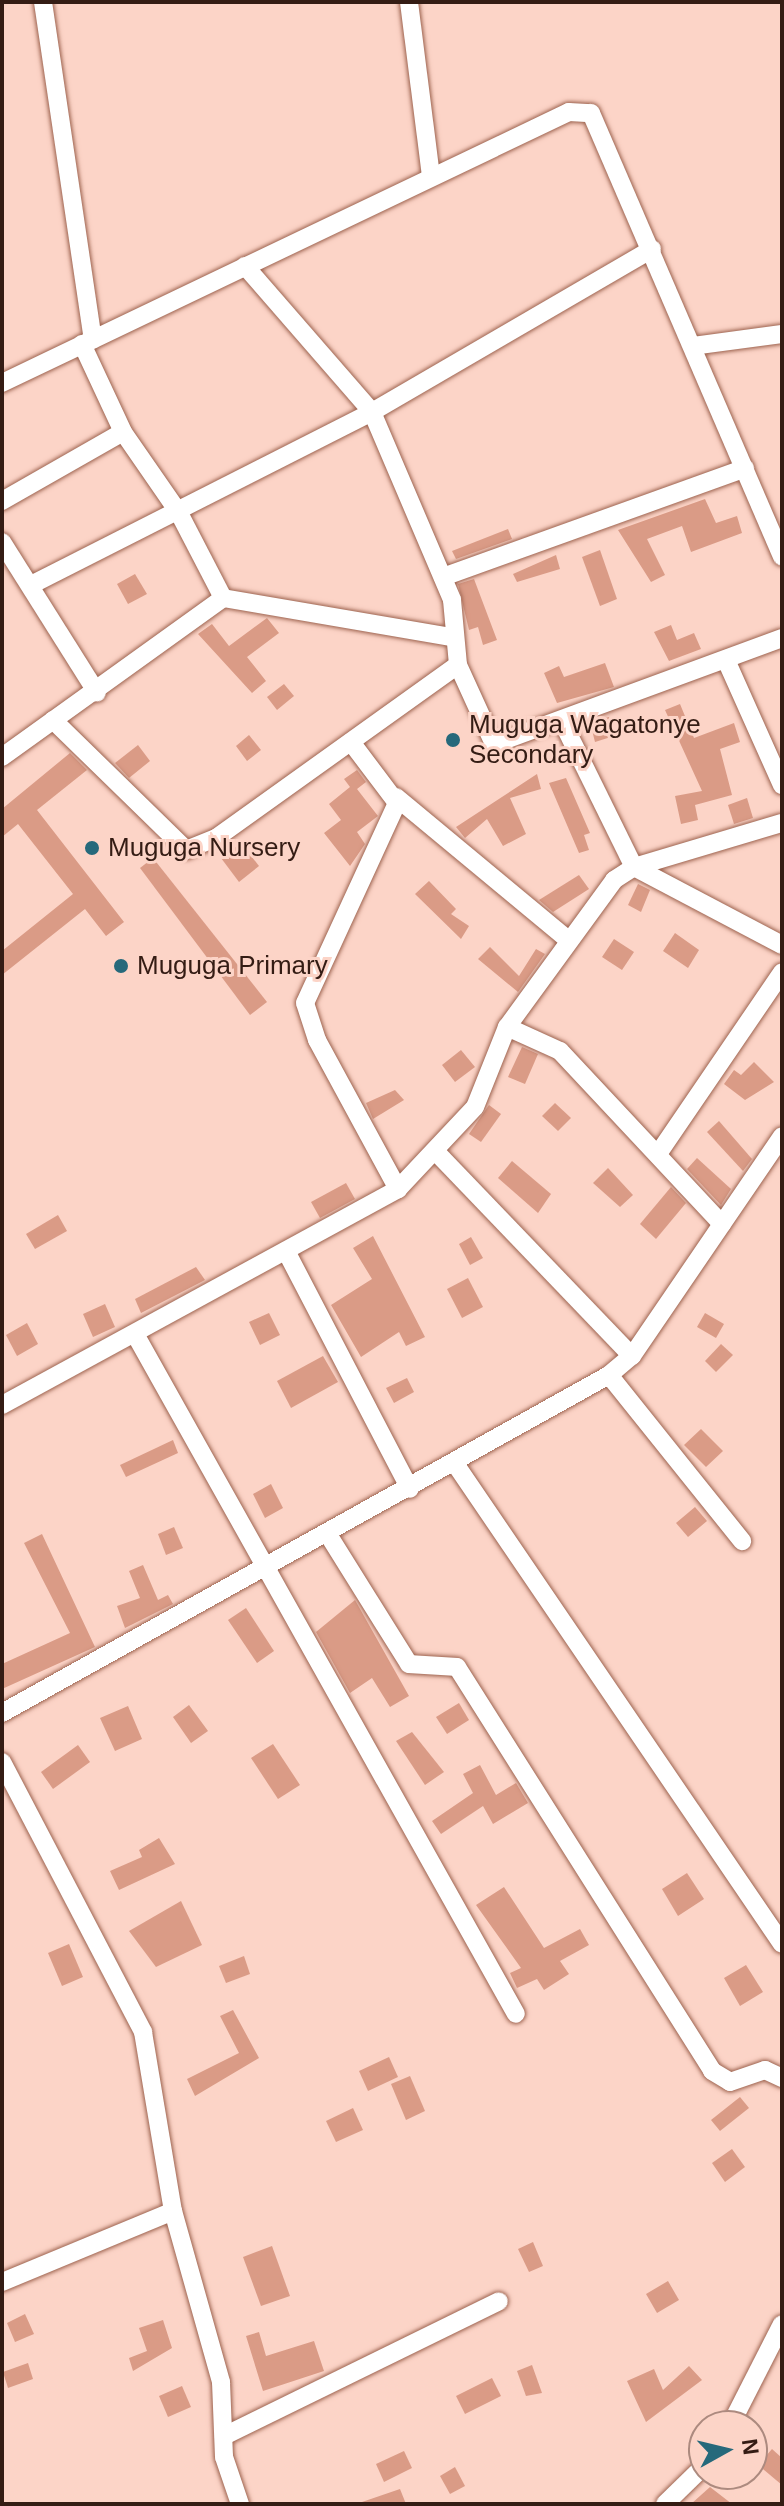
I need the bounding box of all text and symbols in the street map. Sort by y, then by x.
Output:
place label: Muguga Wagatonye Secondary [469,709,701,770]
marker: Muguga Wagatonye Secondary [444,731,462,749]
place label: Muguga Nursery [108,832,300,864]
marker: Muguga Nursery [83,839,101,857]
place label: Muguga Primary [137,950,328,982]
marker: Muguga Primary [112,957,130,975]
north arrow [688,2410,768,2490]
text: N [737,2437,764,2456]

